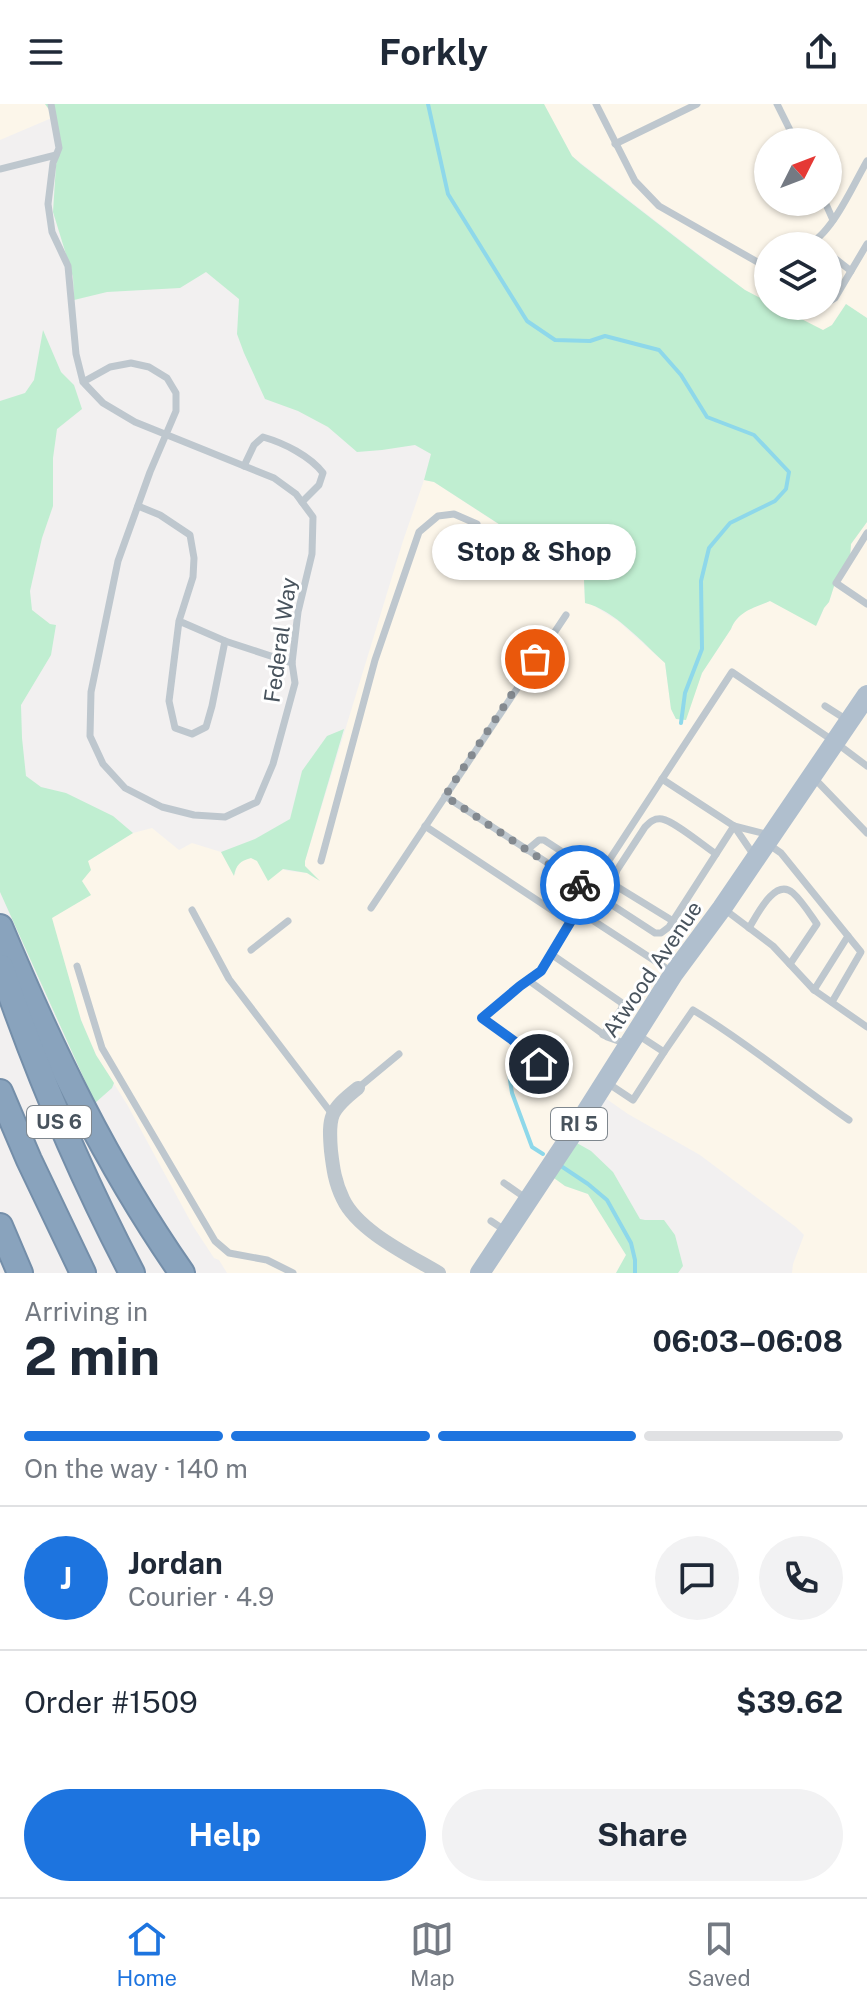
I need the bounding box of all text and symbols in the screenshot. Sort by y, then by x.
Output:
icon: menu [24,30,68,74]
icon: share [799,30,843,74]
text: Forkly [379,31,488,73]
north arrow [754,128,842,216]
map controls [754,128,842,320]
button: layers [754,232,842,320]
callout: Stop & Shop [433,523,637,579]
text: Stop & Shop [457,536,611,567]
street label: Federal Way [258,575,302,704]
pin [501,625,569,693]
icon: bag [513,637,557,681]
courier [540,845,620,925]
icon: bike [558,863,602,907]
street label: Atwood Avenue [597,896,707,1042]
pin [505,1030,573,1098]
icon: home [517,1042,561,1086]
road number: US 6 [27,1106,91,1138]
road number: RI 5 [551,1108,607,1140]
text: Arriving in [24,1296,148,1327]
text: 06:03–06:08 [652,1323,843,1359]
text: 2 min [24,1326,160,1387]
text: On the way · 140 m [24,1453,248,1484]
button: chat [655,1536,739,1620]
button: phone [759,1536,843,1620]
text: Jordan [128,1545,223,1581]
text: J [60,1560,72,1596]
text: Courier · 4.9 [128,1581,274,1612]
text: Order #1509 [24,1684,198,1720]
text: $39.62 [736,1684,843,1720]
button: Help [24,1789,426,1881]
button: Share [442,1789,843,1881]
tab: Home [116,1917,177,1991]
tab: Map [410,1917,455,1991]
tab: Saved [688,1917,751,1991]

